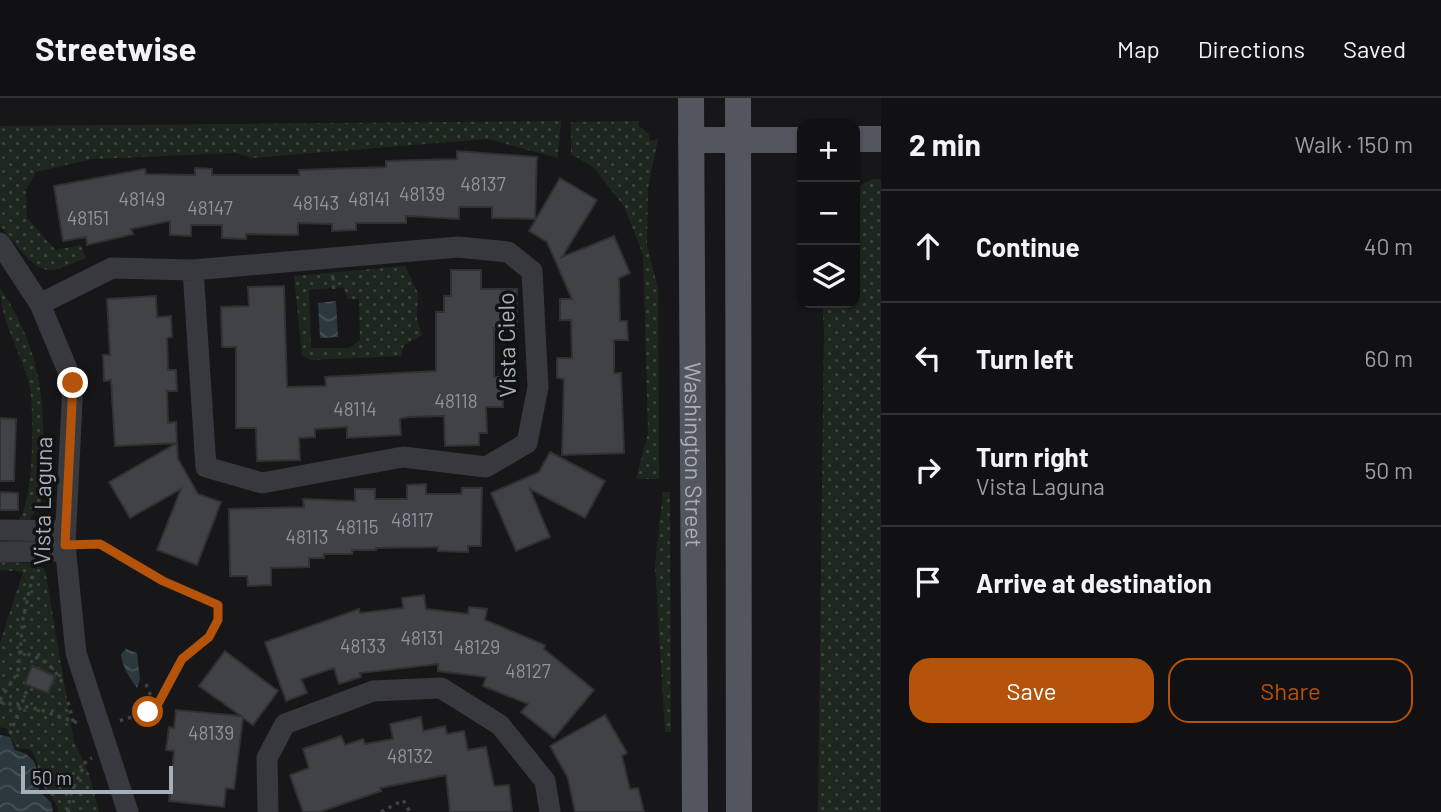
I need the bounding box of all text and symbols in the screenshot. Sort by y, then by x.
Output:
text: Streetwise [35,28,196,68]
text: Map [1117,34,1160,63]
text: Directions [1198,34,1305,63]
text: Saved [1343,34,1406,63]
map controls [797,119,860,308]
button: + [797,119,860,182]
text: 2 min [909,126,981,162]
text: Walk · 150 m [1295,130,1413,158]
house number: 48137 [460,172,506,195]
house number: 48139 [399,182,445,205]
button: − [797,182,860,245]
house number: 48149 [119,187,165,210]
house number: 48141 [348,187,390,210]
house number: 48143 [293,191,339,214]
house number: 48147 [187,196,233,219]
house number: 48151 [67,206,109,229]
icon: ahead [909,227,947,265]
text: Continue [976,231,1080,262]
text: 40 m [1364,232,1413,260]
button: layers [797,245,860,308]
street label: Vista Cielo [491,292,521,398]
icon: left [909,339,947,377]
text: Turn left [976,343,1074,374]
text: 60 m [1365,344,1413,372]
street label: Washington Street [679,362,709,548]
route end [57,367,88,398]
house number: 48118 [434,389,478,412]
house number: 48114 [333,397,377,420]
street label: Vista Laguna [27,436,57,566]
text: Turn right [976,441,1089,472]
icon: right [909,451,947,489]
text: 50 m [1365,456,1413,484]
text: Vista Laguna [976,472,1105,500]
house number: 48117 [391,508,433,531]
house number: 48115 [336,515,378,538]
house number: 48113 [286,525,328,548]
icon: arrive [909,563,947,601]
text: Arrive at destination [976,567,1212,598]
house number: 48131 [401,626,443,649]
house number: 48133 [340,634,386,657]
house number: 48129 [454,635,500,658]
button: Save [909,658,1154,723]
button: Share [1168,658,1413,723]
house number: 48127 [505,659,551,682]
route start [132,696,163,727]
house number: 48139 [188,721,234,744]
house number: 48132 [387,744,433,767]
scale bar [21,763,173,795]
text: 50 m [32,766,72,789]

